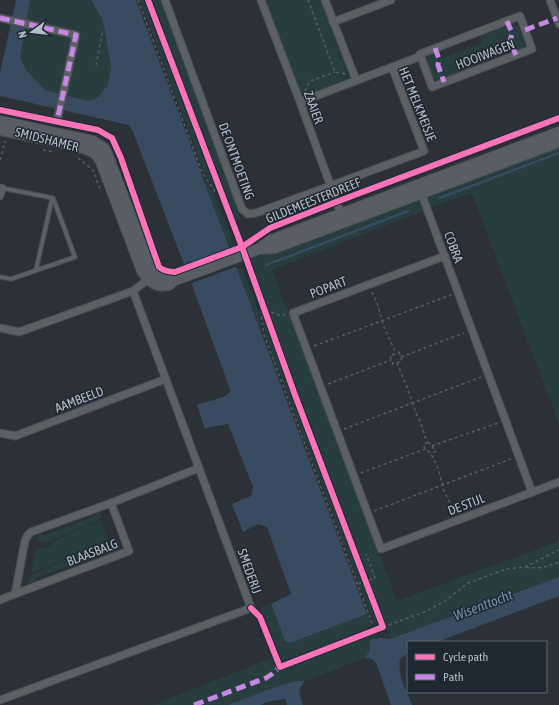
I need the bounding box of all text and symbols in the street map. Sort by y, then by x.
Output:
north arrow [12,12,52,52]
text: N [16,30,29,39]
street label: HOOIWAGEN [454,36,517,73]
street label: HET MELKMEISJE [396,65,439,144]
street label: ZAAIER [301,89,327,126]
street label: DE ONTMOETING [216,121,257,202]
street label: SMIDSHAMER [14,124,81,155]
street label: GILDEMEESTERDREEF [263,174,364,226]
street label: COBRA [441,229,466,265]
street label: POPART [308,273,349,301]
street label: AAMBEELD [53,383,106,416]
street label: DE STIJL [446,491,487,518]
street label: BLAASBALG [64,536,120,569]
street label: SMEDERIJ [235,547,265,596]
water label: Wisenttocht [451,586,515,624]
legend [407,641,547,693]
text: Cycle path [443,650,488,664]
text: Path [443,670,464,684]

